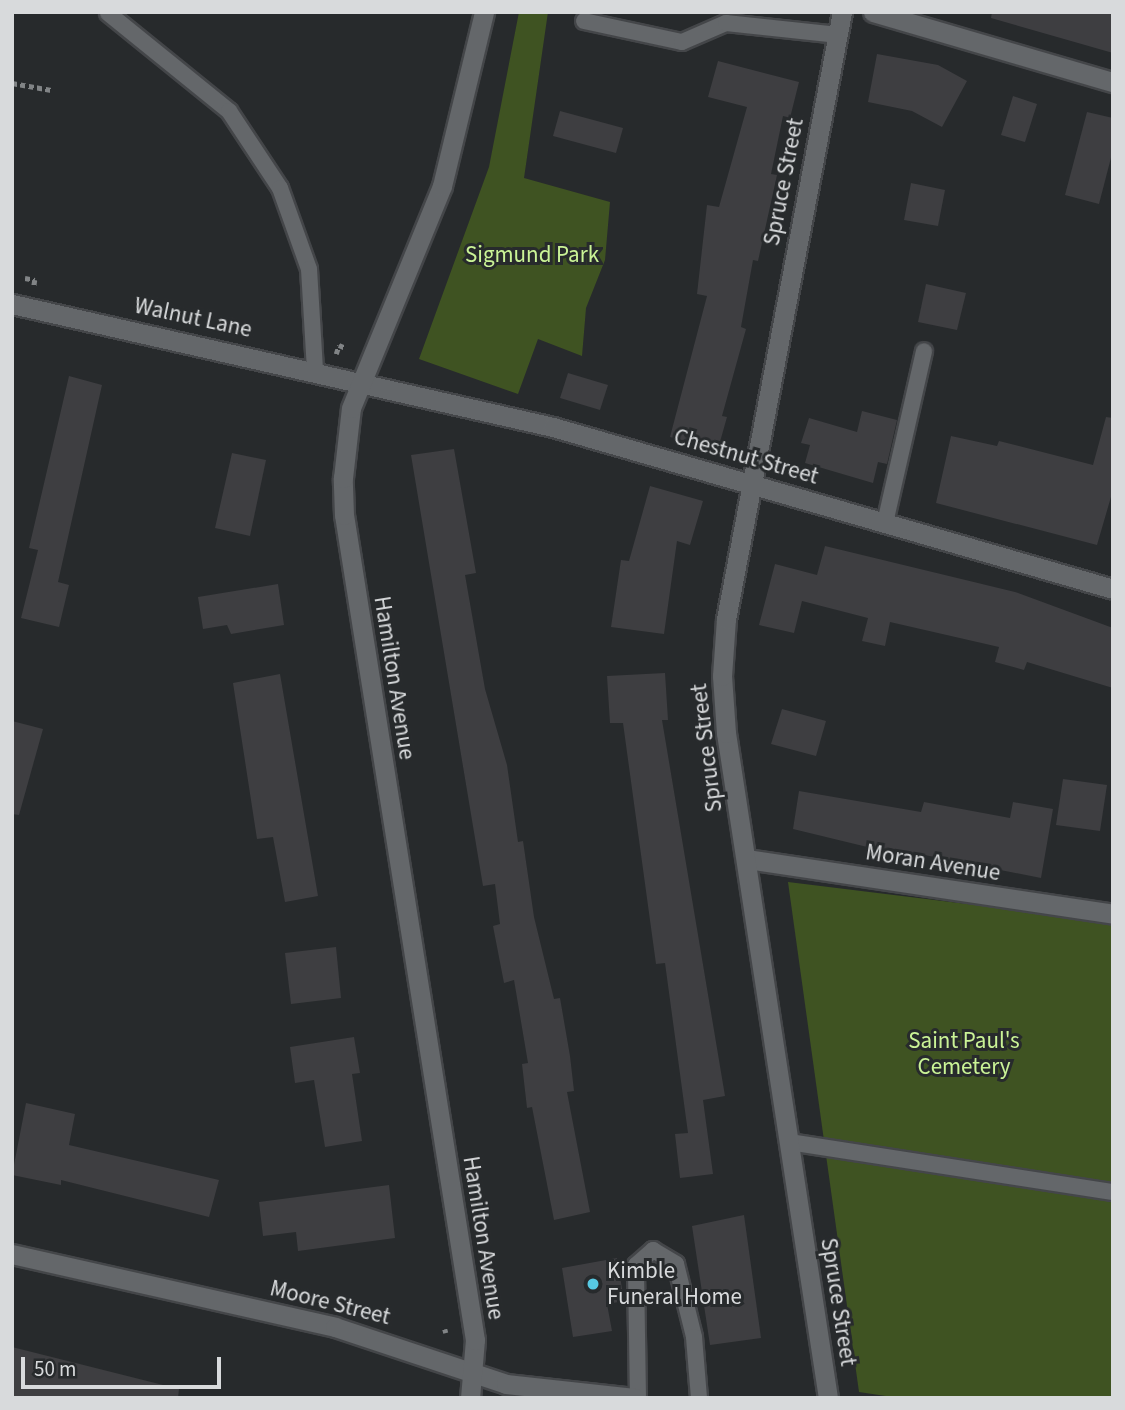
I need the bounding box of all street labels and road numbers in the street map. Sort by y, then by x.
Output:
street label: Spruce Street [758,116,810,248]
street label: Walnut Lane [132,292,254,344]
street label: Chestnut Street [671,423,821,491]
street label: Hamilton Avenue [367,594,421,762]
street label: Spruce Street [685,682,729,814]
street label: Moran Avenue [864,839,1002,887]
street label: Hamilton Avenue [456,1154,510,1322]
street label: Spruce Street [814,1236,862,1368]
street label: Moore Street [267,1275,393,1331]

